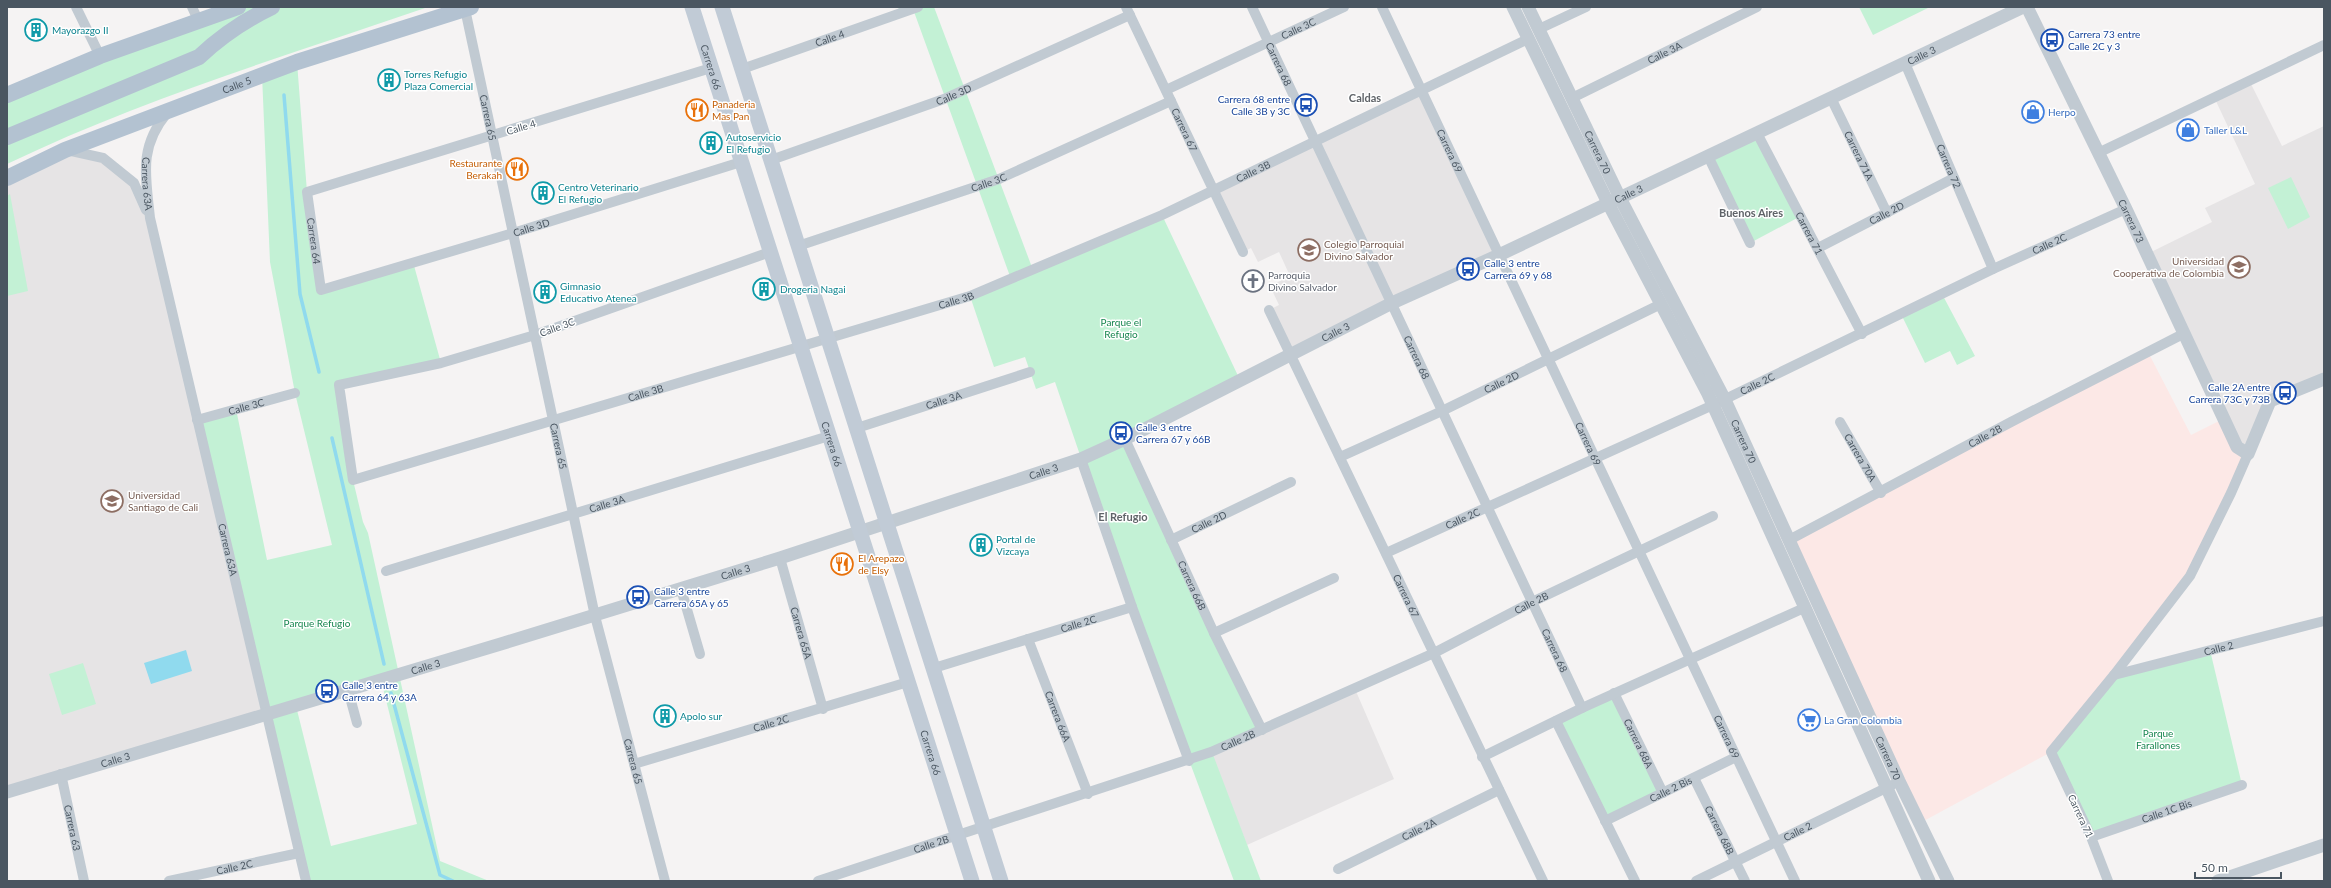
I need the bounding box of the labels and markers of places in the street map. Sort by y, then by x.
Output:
building icon: Mayorazgo II [23,17,49,43]
place label: Mayorazgo II [52,24,109,36]
bus stop icon: Carrera 73 entre Calle 2C y 3 [2039,27,2065,53]
place label: Carrera 73 entre Calle 2C y 3 [2068,28,2140,52]
building icon: Torres Refugio Plaza Comercial [376,67,402,93]
place label: Torres Refugio Plaza Comercial [404,68,473,92]
bus stop icon: Carrera 68 entre Calle 3B y 3C [1293,92,1319,118]
place label: Carrera 68 entre Calle 3B y 3C [1218,93,1290,117]
restaurant icon: Panaderia Mas Pan [684,97,710,123]
place label: Panaderia Mas Pan [712,98,755,122]
shop icon: Herpo [2020,99,2046,125]
place label: Herpo [2048,106,2076,118]
shop icon: Taller L&L [2175,117,2201,143]
place label: Taller L&L [2204,124,2247,136]
building icon: Autoservicio El Refugio [698,130,724,156]
place label: Autoservicio El Refugio [726,131,781,155]
restaurant icon: Restaurante Berakah [504,156,530,182]
place label: Restaurante Berakah [449,157,502,181]
building icon: Centro Veterinario El Refugio [530,180,556,206]
place label: Centro Veterinario El Refugio [558,181,639,205]
school or university icon: Colegio Parroquial Divino Salvador [1296,237,1322,263]
place label: Colegio Parroquial Divino Salvador [1324,238,1404,262]
school or university icon: Universidad Cooperativa de Colombia [2226,254,2252,280]
place label: Universidad Cooperativa de Colombia [2113,255,2224,279]
bus stop icon: Calle 3 entre Carrera 69 y 68 [1455,256,1481,282]
place label: Calle 3 entre Carrera 69 y 68 [1484,257,1552,281]
church icon: Parroquia Divino Salvador [1240,268,1266,294]
place label: Parroquia Divino Salvador [1268,269,1337,293]
building icon: Drogeria Nagai [751,276,777,302]
building icon: Gimnasio Educativo Atenea [532,279,558,305]
place label: Gimnasio Educativo Atenea [560,280,637,304]
place label: Drogeria Nagai [780,283,846,295]
bus stop icon: Calle 2A entre Carrera 73C y 73B [2272,380,2298,406]
place label: Calle 2A entre Carrera 73C y 73B [2189,381,2270,405]
bus stop icon: Calle 3 entre Carrera 67 y 66B [1108,420,1134,446]
place label: Calle 3 entre Carrera 67 y 66B [1136,421,1211,445]
school or university icon: Universidad Santiago de Cali [99,488,125,514]
place label: Universidad Santiago de Cali [128,489,198,513]
building icon: Portal de Vizcaya [968,532,994,558]
place label: Portal de Vizcaya [996,533,1035,557]
restaurant icon: El Arepazo de Elsy [829,551,855,577]
place label: El Arepazo de Elsy [858,552,905,576]
bus stop icon: Calle 3 entre Carrera 65A y 65 [625,584,651,610]
place label: Calle 3 entre Carrera 65A y 65 [654,585,729,609]
bus stop icon: Calle 3 entre Carrera 64 y 63A [314,678,340,704]
place label: Calle 3 entre Carrera 64 y 63A [342,679,417,703]
building icon: Apolo sur [652,703,678,729]
supermarket icon: La Gran Colombia [1796,707,1822,733]
place label: Apolo sur [680,710,723,722]
place label: La Gran Colombia [1824,714,1902,726]

